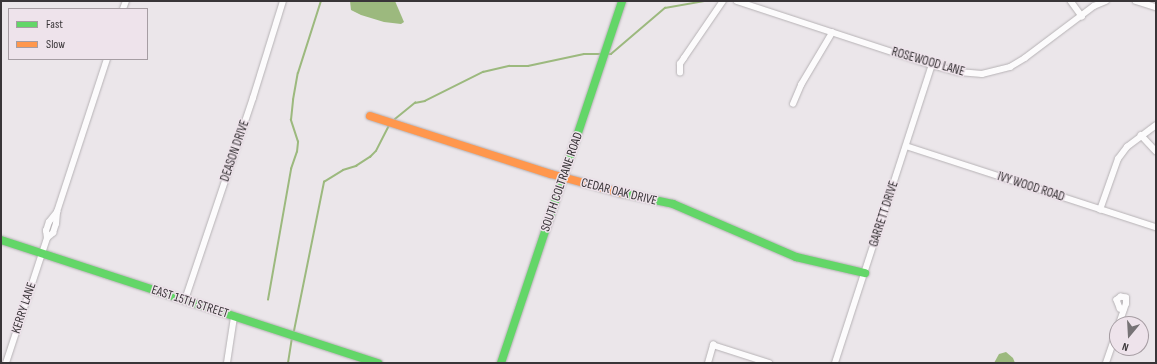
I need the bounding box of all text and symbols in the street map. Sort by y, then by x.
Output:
legend [8,8,148,60]
text: Fast [46,17,63,32]
text: Slow [46,37,65,52]
street label: ROSEWOOD LANE [890,44,966,80]
street label: DEASON DRIVE [217,118,253,184]
street label: SOUTH COLTRANE ROAD [538,130,586,234]
street label: IVY WOOD ROAD [995,169,1067,205]
street label: CEDAR OAK DRIVE [579,175,659,209]
street label: GARRETT DRIVE [866,179,902,249]
street label: KERRY LANE [8,280,40,336]
street label: EAST 15TH STREET [150,282,230,322]
north arrow [1109,316,1149,356]
text: N [1121,340,1130,354]

